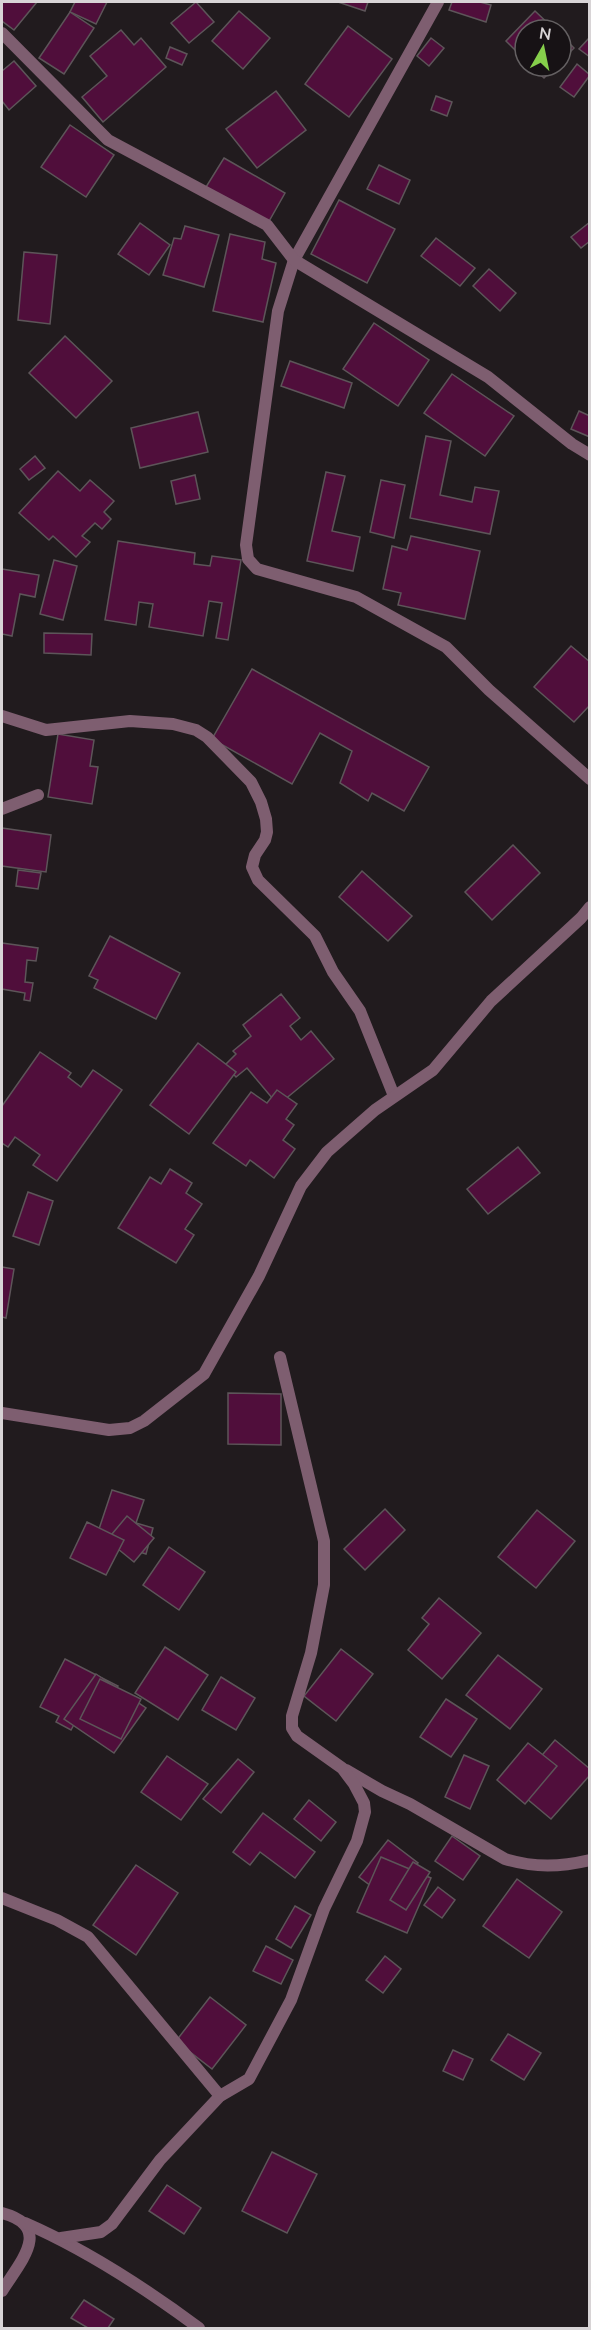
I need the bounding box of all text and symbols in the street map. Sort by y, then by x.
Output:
north arrow [513,18,573,78]
text: N [538,22,553,46]

